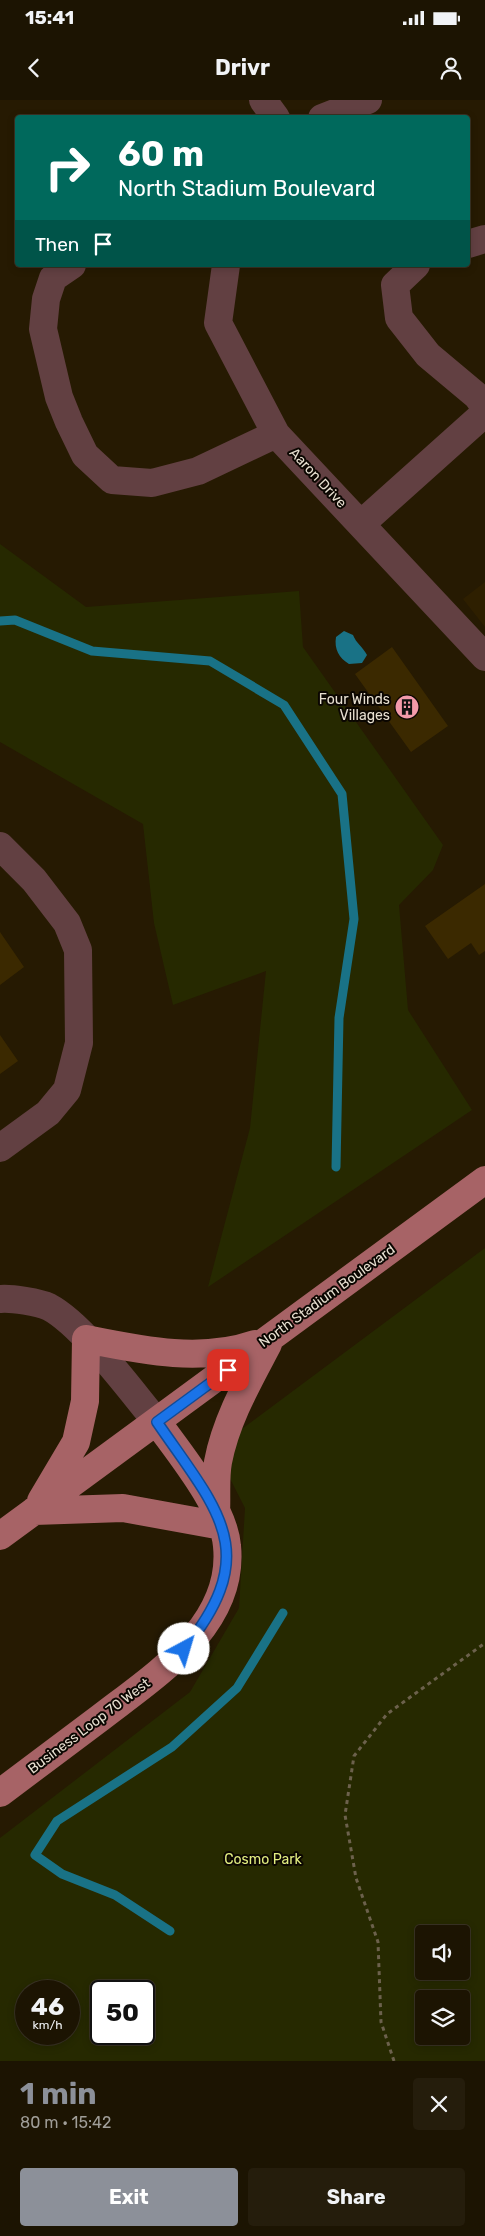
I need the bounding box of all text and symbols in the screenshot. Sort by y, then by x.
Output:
text: 15:41 [25,6,74,29]
icon: back [20,54,48,82]
text: Drivr [215,54,270,81]
icon: person [437,54,465,82]
text: 60 m [118,133,204,175]
icon: right [35,135,100,200]
text: North Stadium Boulevard [118,175,376,202]
icon: arrive [89,230,117,258]
text: Then [35,233,79,256]
street label: Aaron Drive [286,444,350,512]
place label: Four Winds Villages [319,691,390,724]
building icon: Four Winds Villages [394,694,420,720]
street label: North Stadium Boulevard [256,1241,398,1351]
pin [207,1349,249,1391]
icon: arrive [214,1356,242,1384]
position arrow [157,1622,209,1674]
street label: Business Loop 70 West [25,1674,154,1777]
park label: Cosmo Park [224,1851,303,1868]
map controls [415,1925,470,2045]
button: sound [415,1925,470,1980]
speed limit sign: 50 [90,1980,155,2045]
button: layers [415,1990,470,2045]
text: 46 [31,1992,64,2021]
text: km/h [33,2018,62,2032]
text: 1 min [20,2076,97,2112]
button: close [413,2078,465,2130]
text: 80 m · 15:42 [20,2113,111,2132]
button: Exit [20,2168,238,2226]
button: Share [248,2168,465,2226]

